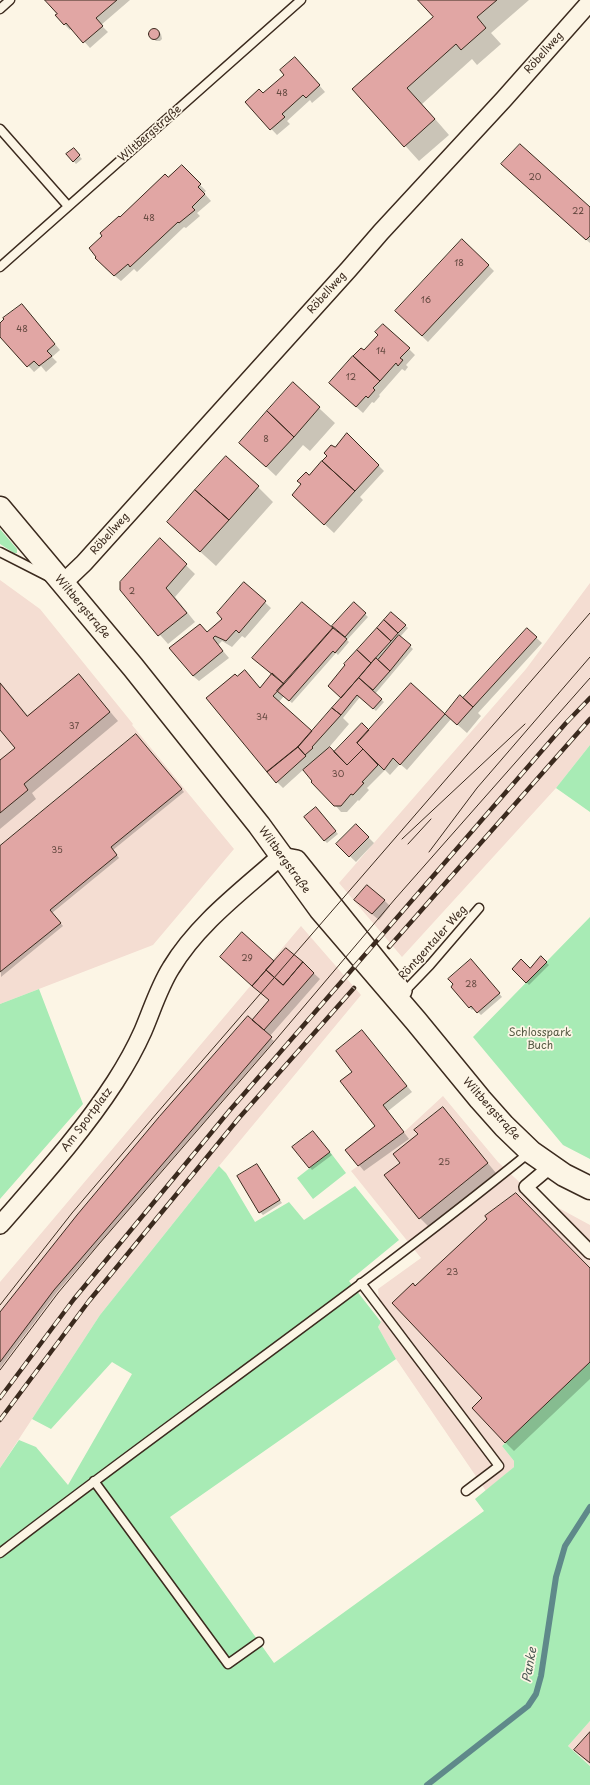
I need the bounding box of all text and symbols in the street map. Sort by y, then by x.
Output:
street label: Röbellweg [522,29,566,77]
house number: 48 [276,89,288,99]
street label: Wiltbergstraße [116,103,184,165]
house number: 20 [529,173,541,183]
house number: 22 [572,207,584,217]
house number: 48 [143,214,155,224]
house number: 18 [454,259,464,269]
street label: Röbellweg [305,269,349,317]
house number: 16 [421,296,431,306]
house number: 48 [16,325,28,335]
house number: 14 [376,347,386,357]
house number: 12 [346,373,356,383]
house number: 8 [263,435,269,445]
street label: Röbellweg [88,510,132,558]
street label: Wiltbergstraße [51,572,113,642]
house number: 2 [129,587,135,597]
house number: 34 [256,713,268,723]
house number: 37 [69,722,79,732]
house number: 30 [332,770,344,780]
street label: Wiltbergstraße [255,824,313,896]
house number: 35 [51,846,63,856]
street label: Röntgentaler Weg [396,903,470,983]
house number: 29 [241,954,253,964]
house number: 28 [465,980,477,990]
park label: Schlosspark Buch [508,1026,572,1052]
street label: Wiltbergstraße [460,1075,522,1143]
street label: Am Sportplatz [59,1086,115,1154]
house number: 25 [438,1158,450,1168]
house number: 23 [446,1268,458,1278]
water label: Panke [520,1646,540,1684]

